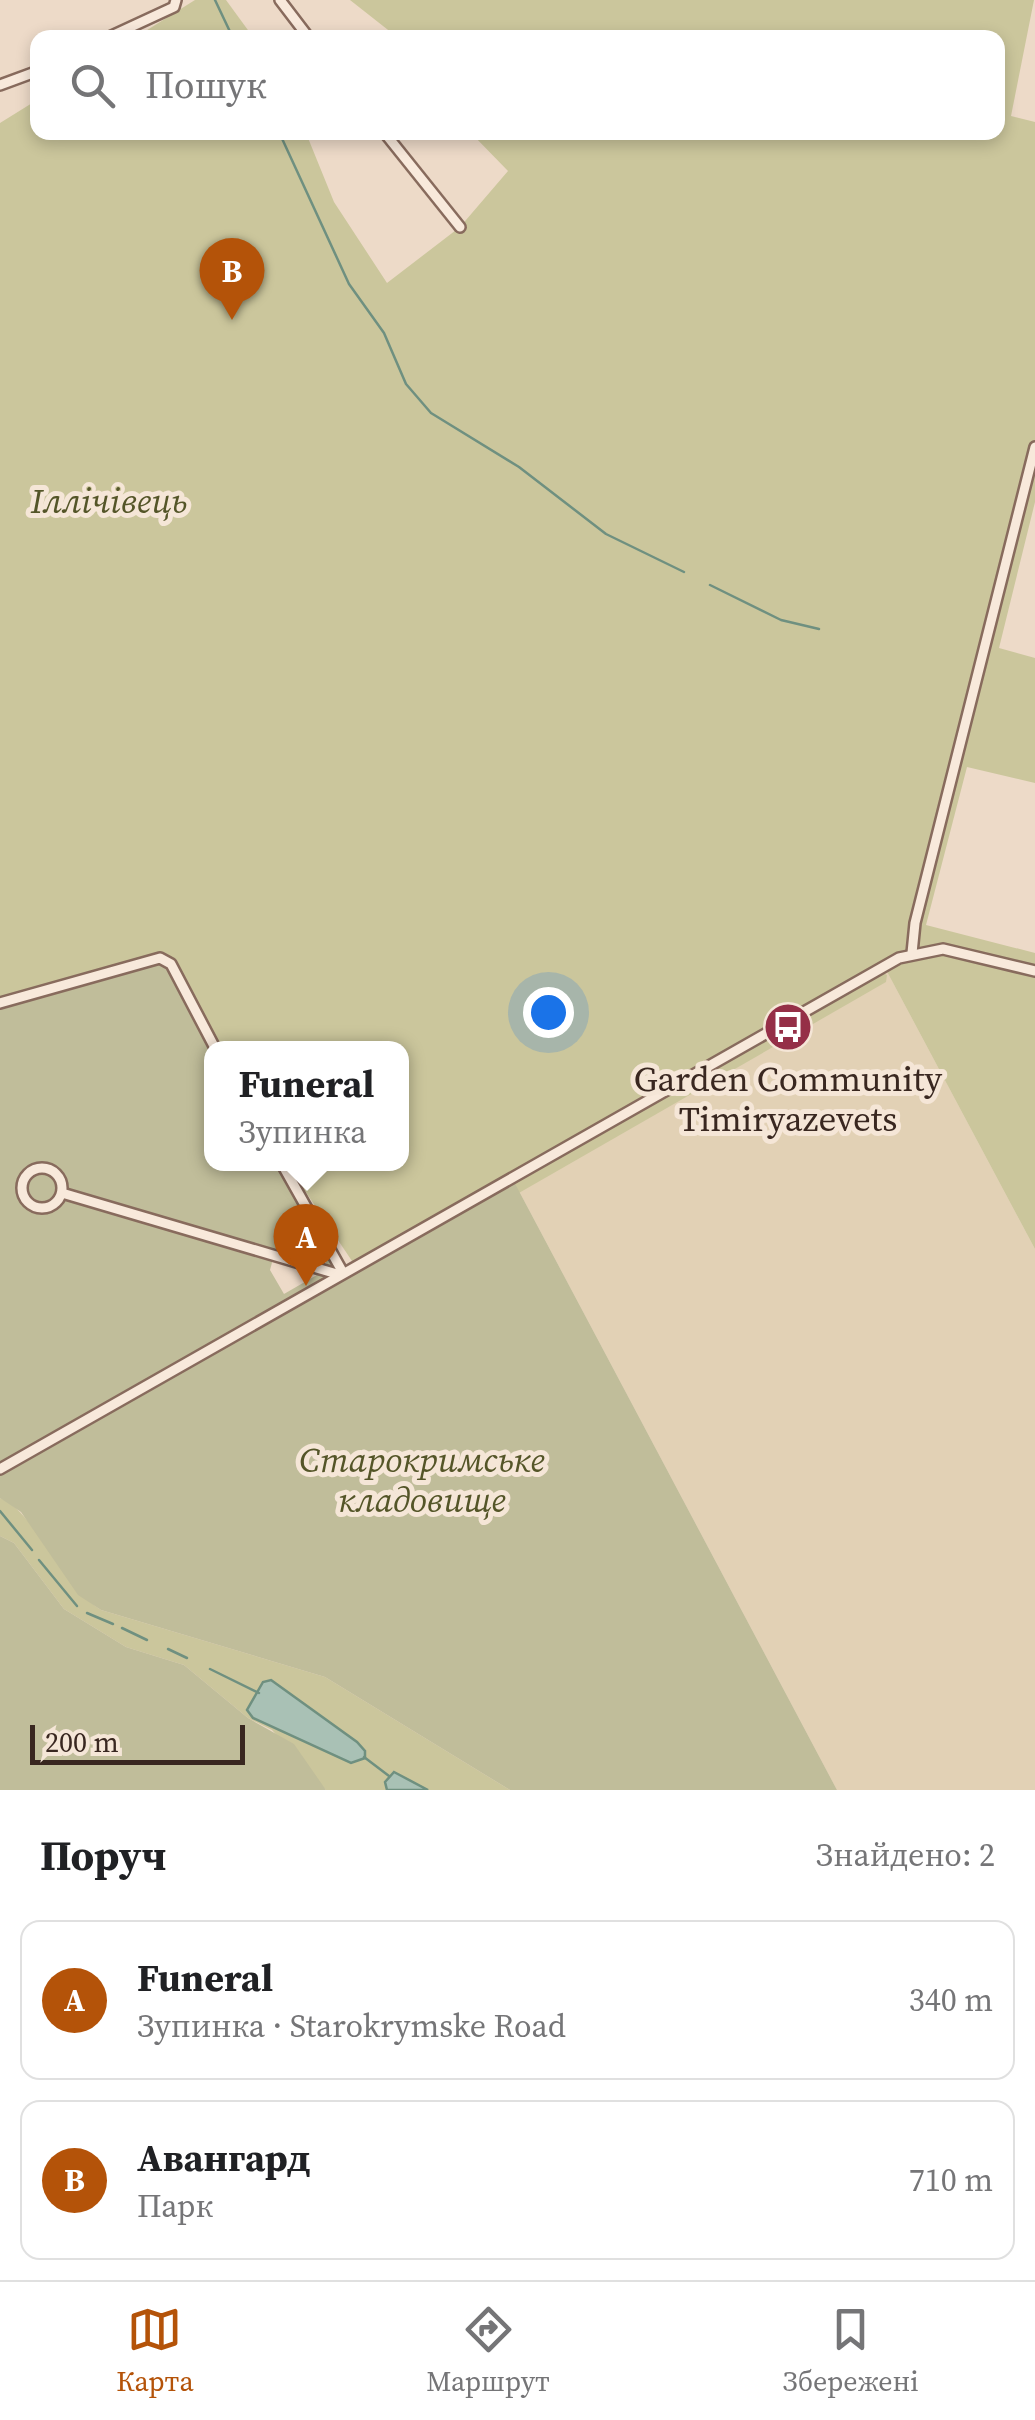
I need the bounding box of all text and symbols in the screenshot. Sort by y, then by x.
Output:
search box [30,30,1005,140]
icon: search [65,58,120,113]
text: Пошук [145,59,267,111]
pin: B [200,238,264,320]
park label: Іллічівець [30,477,187,525]
your location [523,987,574,1038]
bus stop icon: Garden Community Timiryazevets [762,1001,814,1053]
popup [204,1041,409,1171]
place label: Garden Community Timiryazevets [634,1055,942,1143]
text: Funeral [238,1058,375,1110]
text: Зупинка [238,1110,367,1154]
pin: A [274,1204,338,1286]
park label: Старокримське кладовище [299,1436,545,1524]
scale bar [30,1720,245,1764]
text: 200 m [45,1723,119,1761]
text: Поруч [40,1826,166,1884]
text: Знайдено: 2 [816,1833,995,1877]
text: Funeral [137,1952,273,2004]
text: A [64,1978,85,2022]
text: 340 m [909,1978,993,2022]
text: Зупинка · Starokrymske Road [137,2004,566,2048]
text: Авангард [137,2132,311,2184]
text: B [64,2158,85,2202]
text: 710 m [909,2158,993,2202]
text: Парк [137,2184,213,2228]
tab: Карта [116,2302,194,2400]
tab: Маршрут [426,2302,550,2400]
tab: Збережені [782,2302,919,2400]

